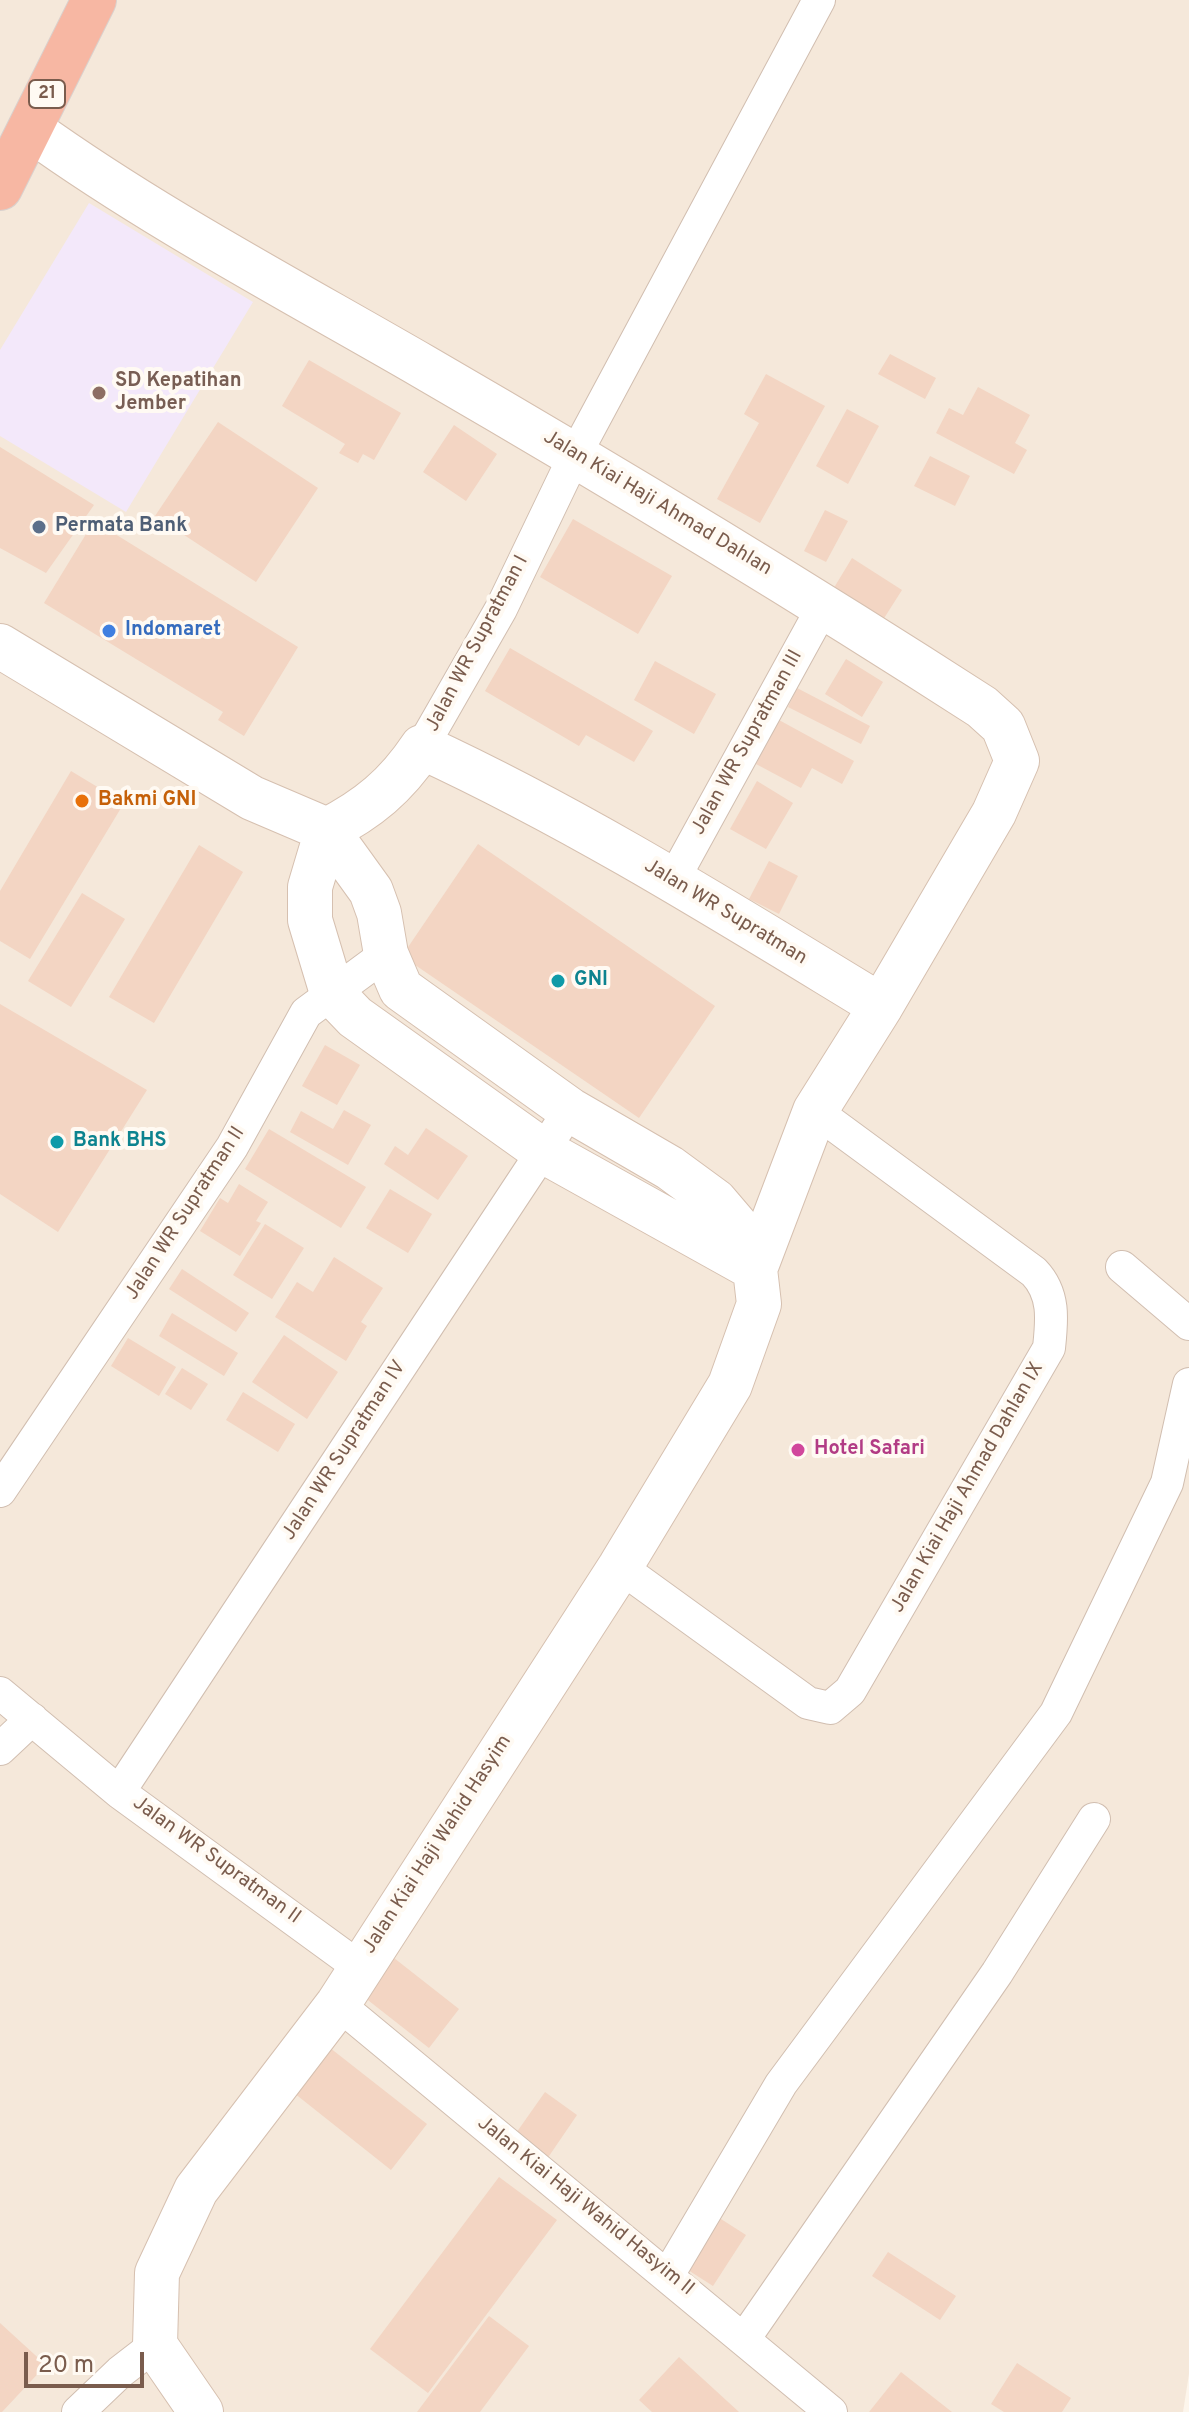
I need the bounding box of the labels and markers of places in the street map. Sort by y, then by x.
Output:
place label: SD Kepatihan Jember [115,370,242,417]
marker: SD Kepatihan Jember [90,384,108,402]
place label: Permata Bank [55,515,187,539]
marker: Permata Bank [30,518,48,536]
place label: Indomaret [125,619,221,643]
marker: Indomaret [100,622,118,640]
place label: Bakmi GNI [98,789,196,813]
marker: Bakmi GNI [73,792,91,810]
place label: GNI [574,969,608,993]
marker: GNI [549,972,567,990]
place label: Bank BHS [73,1130,167,1154]
marker: Bank BHS [48,1133,66,1151]
place label: Hotel Safari [814,1438,925,1462]
marker: Hotel Safari [789,1441,807,1459]

